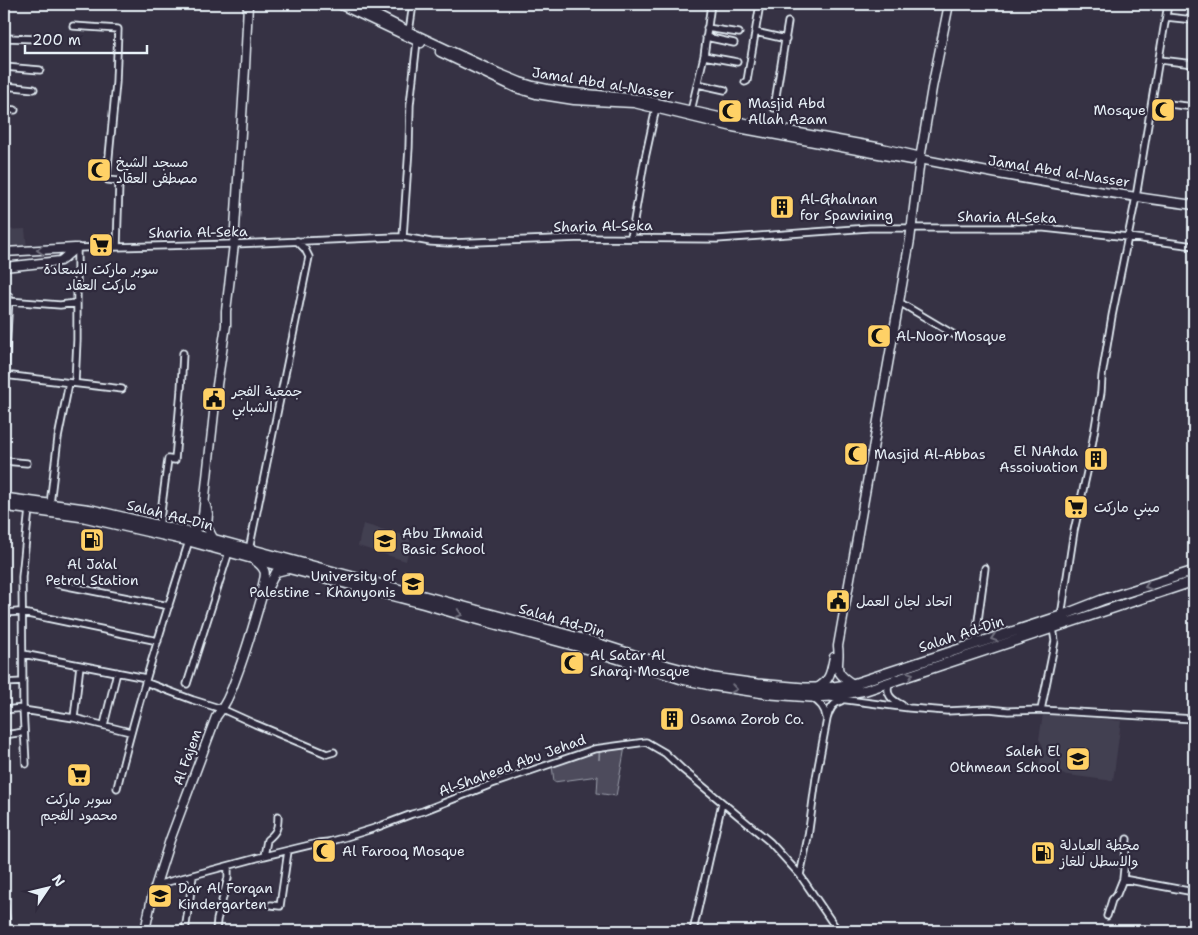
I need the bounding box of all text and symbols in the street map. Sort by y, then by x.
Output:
scale bar [25,22,148,54]
text: 200 m [32,30,81,50]
street label: Jamal Abd al-Nasser [531,63,676,103]
place label: Masjid Abd Allah Azam [748,94,827,128]
mosque icon: Mosque [1150,97,1176,123]
mosque icon: Masjid Abd Allah Azam [717,98,743,124]
place label: Mosque [1094,101,1146,119]
street label: Jamal Abd al-Nasser [987,151,1132,191]
place label: مسجد الشيخ مصطفى العقاد [116,153,198,187]
mosque icon: مسجد الشيخ مصطفى العقاد [86,157,112,183]
place label: Al-Ghalnan for Spawining [800,190,893,224]
building icon: Al-Ghalnan for Spawining [769,194,795,220]
street label: Sharia Al-Seka [957,207,1057,227]
street label: Sharia Al-Seka [553,216,653,236]
street label: Sharia Al-Seka [148,222,248,242]
supermarket icon: سوبر ماركت السعادة ماركت العقاد [88,232,114,258]
one-way arrow [36,245,44,256]
place label: سوبر ماركت السعادة ماركت العقاد [43,260,159,294]
mosque icon: Al-Noor Mosque [866,323,892,349]
place label: Al-Noor Mosque [896,327,1007,345]
place label: جمعية الفجر الشبابي [231,382,302,420]
public building icon: جمعية الفجر الشبابي [201,386,227,412]
mosque icon: Masjid Al-Abbas [843,441,869,467]
place label: El NAhda Assoiuation [999,442,1078,476]
place label: Masjid Al-Abbas [874,445,986,463]
building icon: El NAhda Assoiuation [1083,446,1109,472]
supermarket icon: ميني ماركت [1063,494,1089,520]
street label: Salah Ad-Din [125,496,216,535]
place label: ميني ماركت [1094,498,1160,520]
place label: Abu Ihmaid Basic School [402,524,486,558]
fuel station icon: Al Ja'al Petrol Station [79,527,105,553]
school or university icon: Abu Ihmaid Basic School [372,528,398,554]
place label: Al Ja'al Petrol Station [45,555,139,589]
place label: University of Palestine - Khanyonis [249,567,397,601]
school or university icon: University of Palestine - Khanyonis [400,571,426,597]
one-way arrow [1144,580,1153,590]
public building icon: اتحاد لجان العمل [825,588,851,614]
place label: اتحاد لجان العمل [856,592,952,610]
street label: Salah Ad-Din [517,599,607,641]
one-way arrow [455,609,463,619]
street label: Salah Ad-Din [916,612,1006,656]
one-way arrow [990,632,999,642]
place label: Al Satar Al Sharqi Mosque [590,646,690,680]
mosque icon: Al Satar Al Sharqi Mosque [559,650,585,676]
one-way arrow [906,671,914,681]
one-way arrow [730,683,738,694]
building icon: Osama Zorob Co. [659,706,685,732]
place label: Osama Zorob Co. [690,710,804,728]
street label: Al Fajem [169,726,205,788]
street label: Al-Shaheed Abu Jehad [436,730,588,800]
place label: Saleh El Othmean School [950,742,1061,776]
school or university icon: Saleh El Othmean School [1065,746,1091,772]
supermarket icon: سوبر ماركت محمود الفجم [66,762,92,788]
place label: سوبر ماركت محمود الفجم [40,790,118,826]
place label: محطة العبادلة والاسطل للغاز [1059,836,1140,870]
mosque icon: Al Farooq Mosque [311,838,337,864]
fuel station icon: محطة العبادلة والاسطل للغاز [1030,840,1056,866]
place label: Al Farooq Mosque [342,842,465,860]
north arrow [22,862,72,912]
text: N [48,871,69,890]
place label: Dar Al Forqan Kindergarten [178,879,273,913]
school or university icon: Dar Al Forqan Kindergarten [147,883,173,909]

